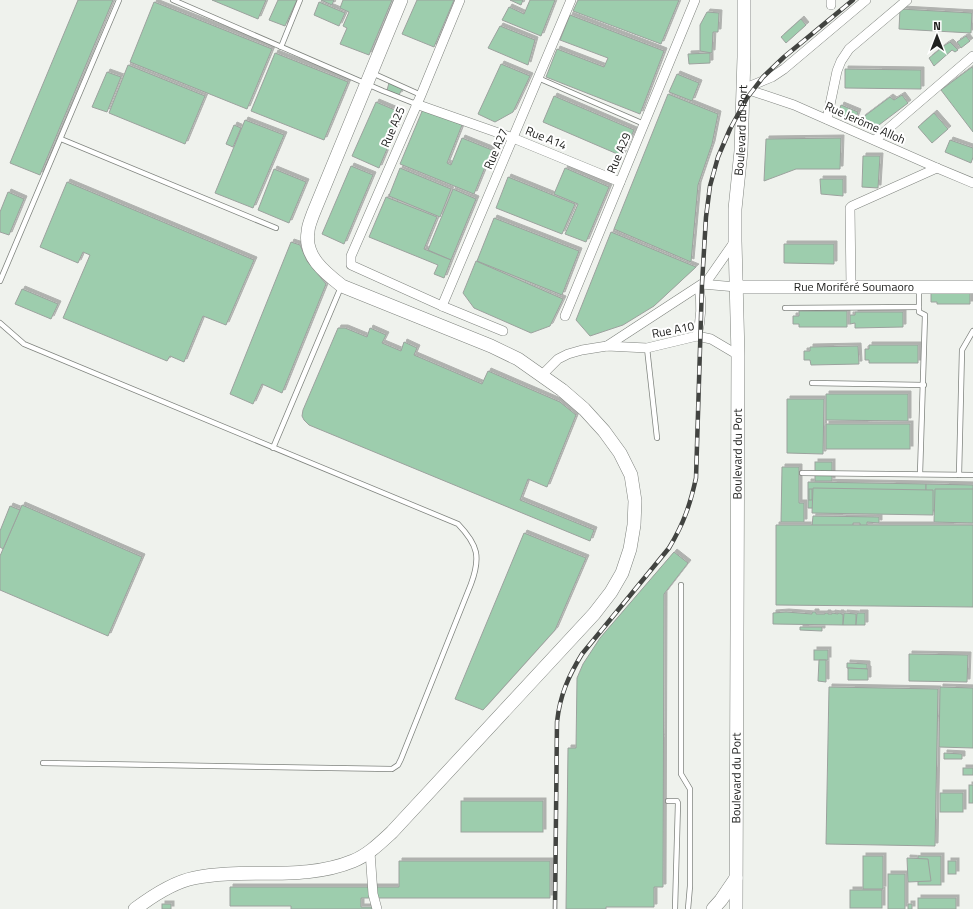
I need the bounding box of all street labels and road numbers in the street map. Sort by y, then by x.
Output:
street label: Boulevard du Port [729,84,752,177]
street label: Rue Jerôme Alloh [822,96,909,149]
street label: Rue A25 [375,103,410,150]
street label: Rue A14 [523,121,570,155]
street label: Rue A27 [478,125,513,172]
street label: Rue A29 [601,129,636,176]
street label: Rue Moriféré Soumaoro [794,277,914,296]
street label: Rue A10 [650,316,696,343]
street label: Boulevard du Port [727,408,747,499]
street label: Boulevard du Port [726,732,746,823]

